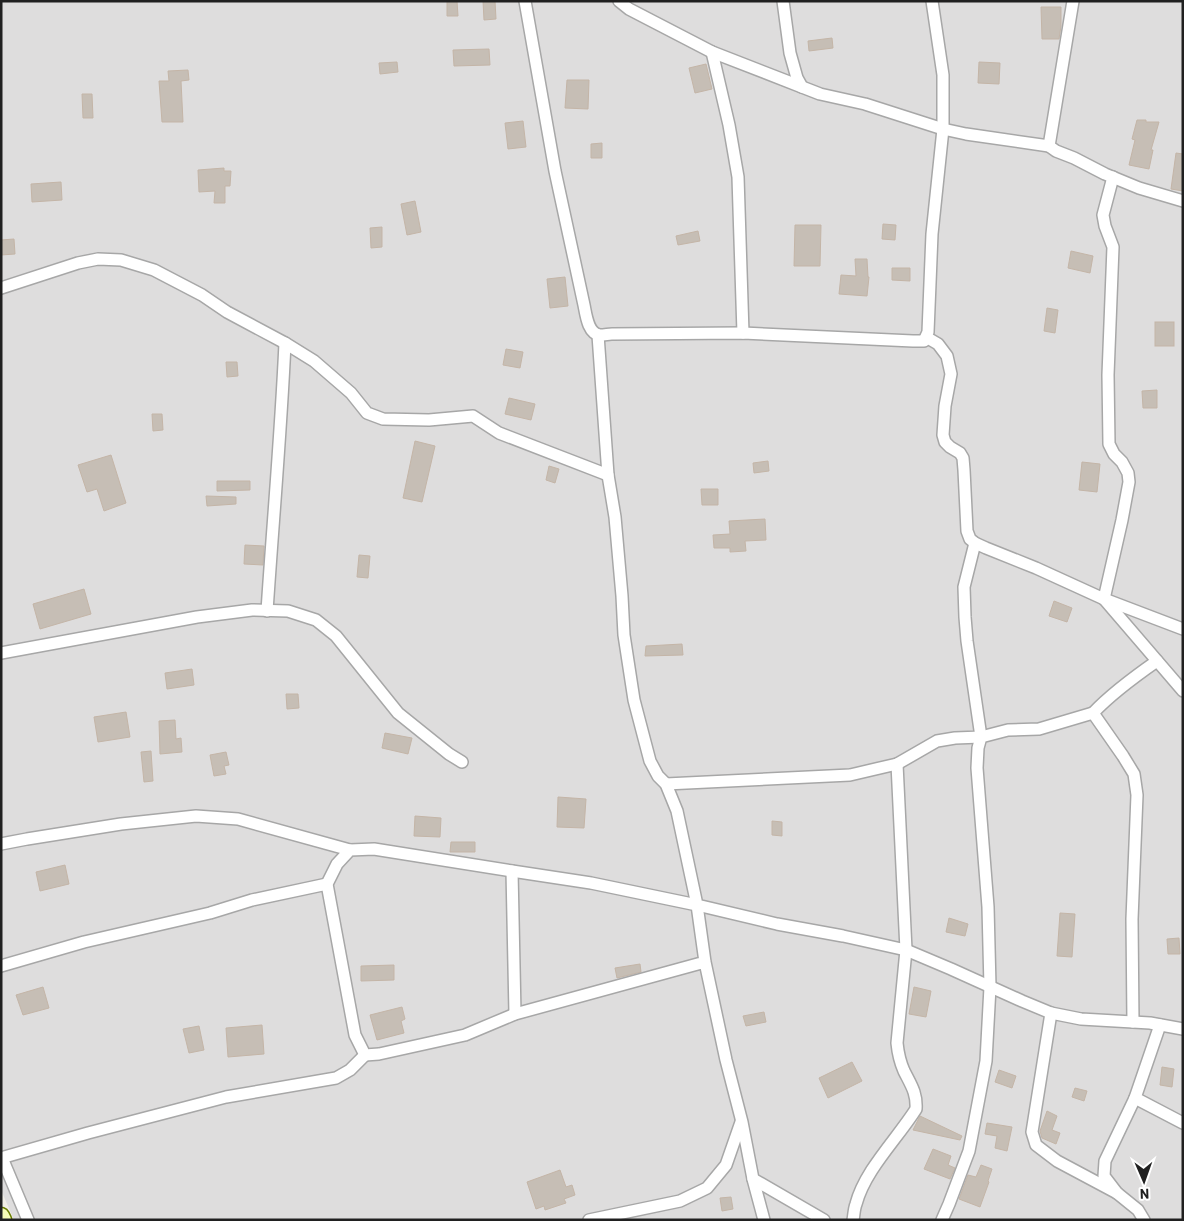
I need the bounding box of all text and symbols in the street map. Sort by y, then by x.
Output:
north arrow [1119,1156,1169,1206]
text: N [1140,1186,1149,1203]

